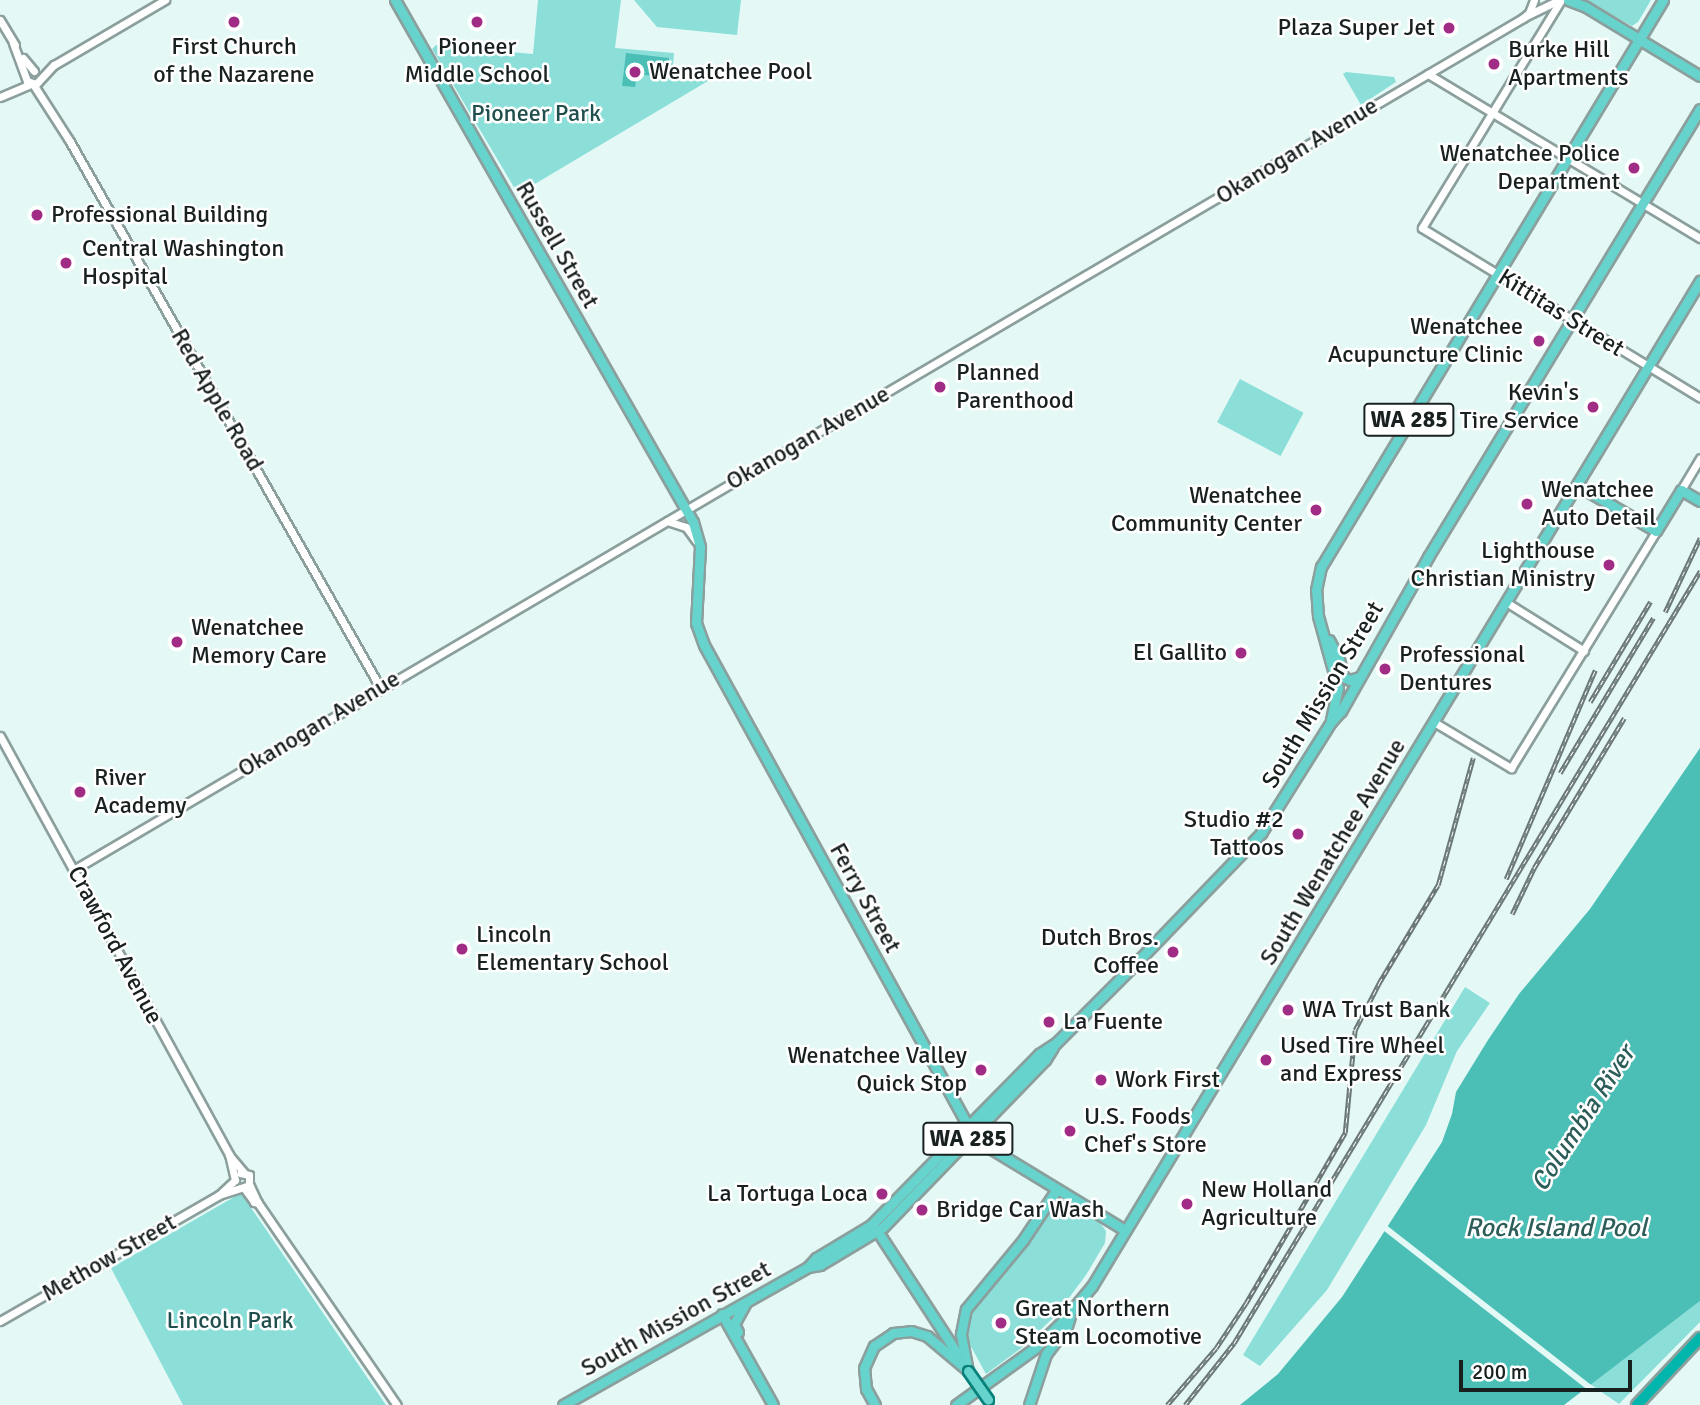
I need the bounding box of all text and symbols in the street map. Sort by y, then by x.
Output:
marker: First Church of the Nazarene [226,14,242,30]
marker: Pioneer Middle School [469,14,485,30]
place label: Plaza Super Jet [1277,14,1435,42]
marker: Plaza Super Jet [1441,20,1457,36]
place label: First Church of the Nazarene [153,33,315,89]
place label: Pioneer Middle School [404,33,550,89]
place label: Burke Hill Apartments [1508,36,1628,92]
marker: Burke Hill Apartments [1486,56,1502,72]
place label: Wenatchee Pool [649,58,812,86]
marker: Wenatchee Pool [627,64,643,80]
street label: Okanogan Avenue [1211,91,1383,211]
park label: Pioneer Park [471,100,601,128]
place label: Wenatchee Police Department [1440,140,1620,196]
marker: Wenatchee Police Department [1626,160,1642,176]
street label: Russell Street [509,176,605,314]
place label: Professional Building [51,201,268,229]
marker: Professional Building [29,207,45,223]
place label: Central Washington Hospital [82,235,284,291]
marker: Central Washington Hospital [56,253,76,273]
street label: Kittitas Street [1493,263,1629,363]
place label: Wenatchee Acupuncture Clinic [1328,313,1523,369]
street label: Red Apple Road [165,324,269,476]
marker: Wenatchee Acupuncture Clinic [1529,331,1549,351]
place label: Planned Parenthood [956,359,1074,415]
marker: Planned Parenthood [930,377,950,397]
place label: Kevin's Tire Service [1460,379,1579,435]
street label: Okanogan Avenue [721,380,895,496]
marker: Kevin's Tire Service [1585,399,1601,415]
road number: WA 285 [1362,400,1456,440]
place label: Wenatchee Auto Detail [1541,476,1656,532]
place label: Wenatchee Community Center [1111,482,1302,538]
marker: Wenatchee Auto Detail [1519,496,1535,512]
marker: Wenatchee Community Center [1308,502,1324,518]
place label: Lighthouse Christian Ministry [1411,537,1595,593]
marker: Lighthouse Christian Ministry [1601,557,1617,573]
street label: South Mission Street [1256,597,1390,793]
place label: Wenatchee Memory Care [191,614,327,670]
marker: Wenatchee Memory Care [169,634,185,650]
place label: El Gallito [1133,639,1227,667]
place label: Professional Dentures [1399,641,1525,697]
marker: El Gallito [1233,645,1249,661]
marker: Professional Dentures [1377,661,1393,677]
street label: Okanogan Avenue [233,664,405,784]
street label: South Wenatchee Avenue [1254,734,1412,970]
place label: River Academy [94,764,187,820]
marker: River Academy [72,784,88,800]
place label: Studio #2 Tattoos [1184,806,1284,862]
marker: Studio #2 Tattoos [1290,826,1306,842]
street label: Ferry Street [823,838,907,958]
street label: Crawford Avenue [61,861,169,1029]
place label: Lincoln Elementary School [476,921,669,977]
place label: Dutch Bros. Coffee [1041,924,1159,980]
marker: Lincoln Elementary School [454,941,470,957]
marker: Dutch Bros. Coffee [1165,944,1181,960]
place label: WA Trust Bank [1302,996,1450,1024]
marker: WA Trust Bank [1280,1002,1296,1018]
place label: La Fuente [1063,1008,1163,1036]
marker: La Fuente [1041,1014,1057,1030]
place label: Used Tire Wheel and Express [1280,1032,1444,1088]
water label: Columbia River [1525,1040,1643,1198]
place label: Wenatchee Valley Quick Stop [787,1042,967,1098]
marker: Used Tire Wheel and Express [1258,1052,1274,1068]
marker: Wenatchee Valley Quick Stop [973,1062,989,1078]
place label: Work First [1115,1066,1220,1094]
marker: Work First [1093,1072,1109,1088]
place label: U.S. Foods Chef's Store [1084,1103,1207,1159]
road number: WA 285 [921,1120,1015,1158]
marker: U.S. Foods Chef's Store [1062,1123,1078,1139]
place label: New Holland Agriculture [1201,1176,1332,1232]
place label: La Tortuga Loca [707,1180,868,1208]
marker: La Tortuga Loca [874,1186,890,1202]
place label: Bridge Car Wash [936,1196,1104,1224]
marker: New Holland Agriculture [1179,1196,1195,1212]
marker: Bridge Car Wash [914,1202,930,1218]
street label: Methow Street [37,1208,181,1308]
water label: Rock Island Pool [1465,1213,1647,1245]
street label: South Mission Street [576,1255,776,1383]
place label: Great Northern Steam Locomotive [1015,1295,1202,1351]
park label: Lincoln Park [167,1307,293,1335]
marker: Great Northern Steam Locomotive [993,1315,1009,1331]
scale bar [1462,1346,1635,1390]
text: 200 m [1472,1359,1527,1385]

